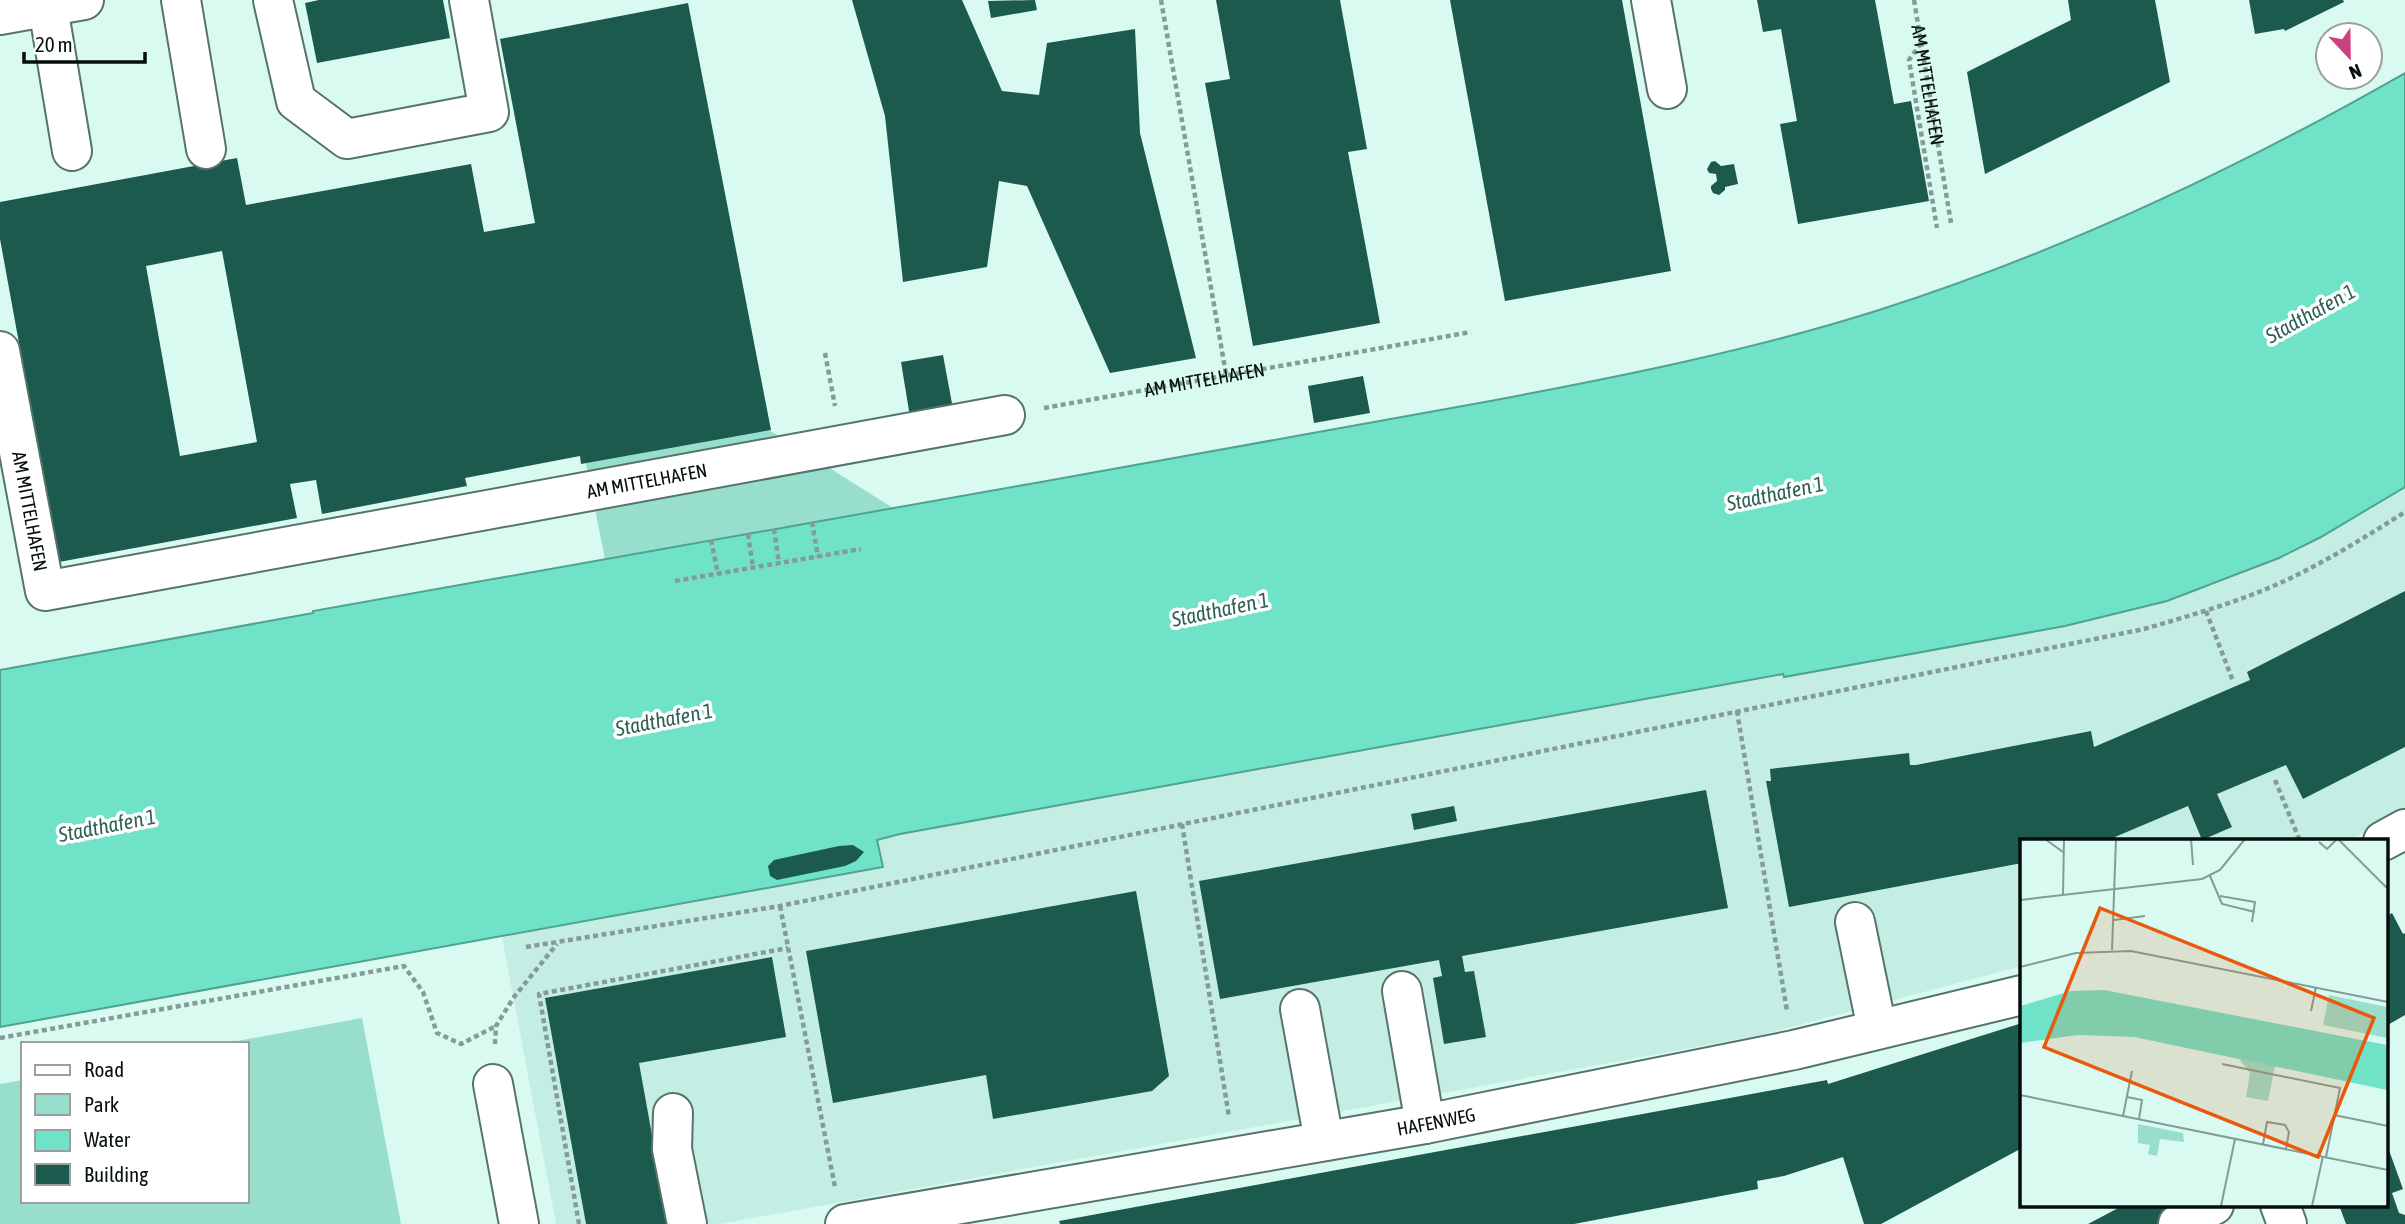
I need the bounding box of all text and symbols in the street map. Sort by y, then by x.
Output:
scale bar [24,21,145,65]
north arrow [2314,21,2384,91]
street label: AM MITTELHAFEN [1907,23,1949,147]
text: 20 m [35,32,73,56]
text: N [2346,59,2365,84]
water label: Stadthafen 1 [2260,279,2359,348]
street label: AM MITTELHAFEN [1143,358,1266,401]
street label: AM MITTELHAFEN [8,449,52,573]
street label: AM MITTELHAFEN [585,459,709,502]
water label: Stadthafen 1 [1723,471,1826,515]
water label: Stadthafen 1 [1168,587,1271,631]
water label: Stadthafen 1 [612,698,715,740]
water label: Stadthafen 1 [55,804,158,846]
inset map [2020,839,2388,1206]
legend [21,1042,248,1203]
text: Road [84,1057,124,1081]
text: Park [84,1092,119,1116]
street label: HAFENWEG [1395,1103,1477,1140]
text: Water [84,1127,131,1151]
text: Building [84,1162,148,1186]

